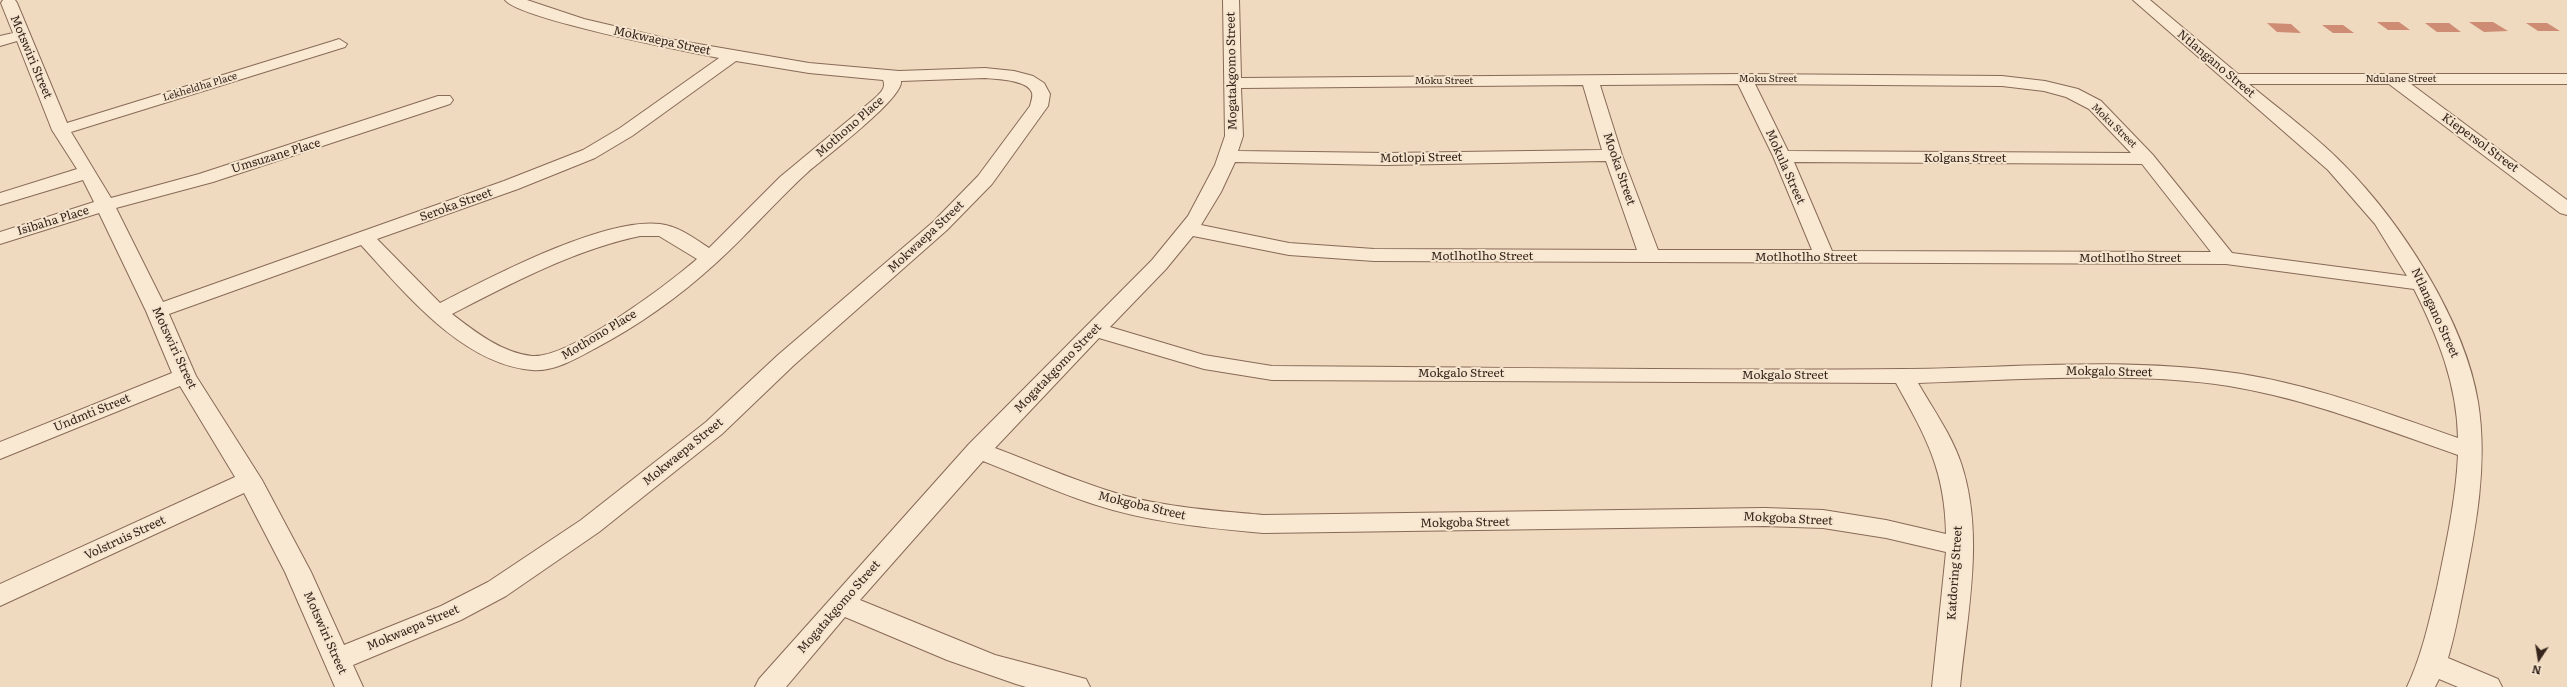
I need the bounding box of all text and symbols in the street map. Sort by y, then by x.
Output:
street label: Mogatakgomo Street [1224,12,1240,130]
street label: Motswiri Street [7,13,55,101]
street label: Mokwaepa Street [612,24,712,58]
street label: Ntlangano Street [2174,27,2258,101]
street label: Lekheldha Place [161,70,239,104]
street label: Moku Street [1739,73,1797,85]
street label: Ndulane Street [2365,73,2437,85]
street label: Moku Street [1415,75,1473,87]
street label: Mothono Place [813,94,887,160]
street label: Moku Street [2089,101,2139,151]
street label: Kiepersol Street [2439,110,2521,176]
street label: Mokula Street [1762,127,1808,207]
street label: Mooka Street [1600,131,1638,207]
street label: Umsuzane Place [230,136,322,176]
street label: Motlopi Street [1380,150,1462,166]
street label: Kolgans Street [1924,151,2006,165]
street label: Seroka Street [418,185,494,225]
street label: Mokwaepa Street [885,198,967,276]
street label: Isibaha Place [15,203,91,239]
street label: Motlhotlho Street [1431,249,1533,263]
street label: Motlhotlho Street [1755,250,1857,264]
street label: Motlhotlho Street [2079,251,2181,265]
street label: Ntlangano Street [2408,266,2462,360]
street label: Motswiri Street [149,304,199,392]
street label: Mothono Place [559,307,639,363]
street label: Mogatakgomo Street [1012,320,1104,416]
street label: Mokgalo Street [2066,364,2152,380]
street label: Mokgalo Street [1418,366,1504,380]
street label: Mokgalo Street [1742,368,1828,382]
street label: Undmti Street [52,391,132,435]
street label: Mokwaepa Street [640,415,726,489]
street label: Mokgoba Street [1097,489,1187,523]
street label: Mokgoba Street [1743,509,1833,529]
street label: Volstruis Street [82,513,168,563]
street label: Mokgoba Street [1420,515,1510,531]
street label: Katdoring Street [1945,525,1965,621]
street label: Mogatakgomo Street [795,557,883,657]
street label: Motswiri Street [300,589,350,677]
street label: Mokwaepa Street [365,602,461,654]
north arrow [2519,639,2559,679]
text: N [2530,662,2543,680]

